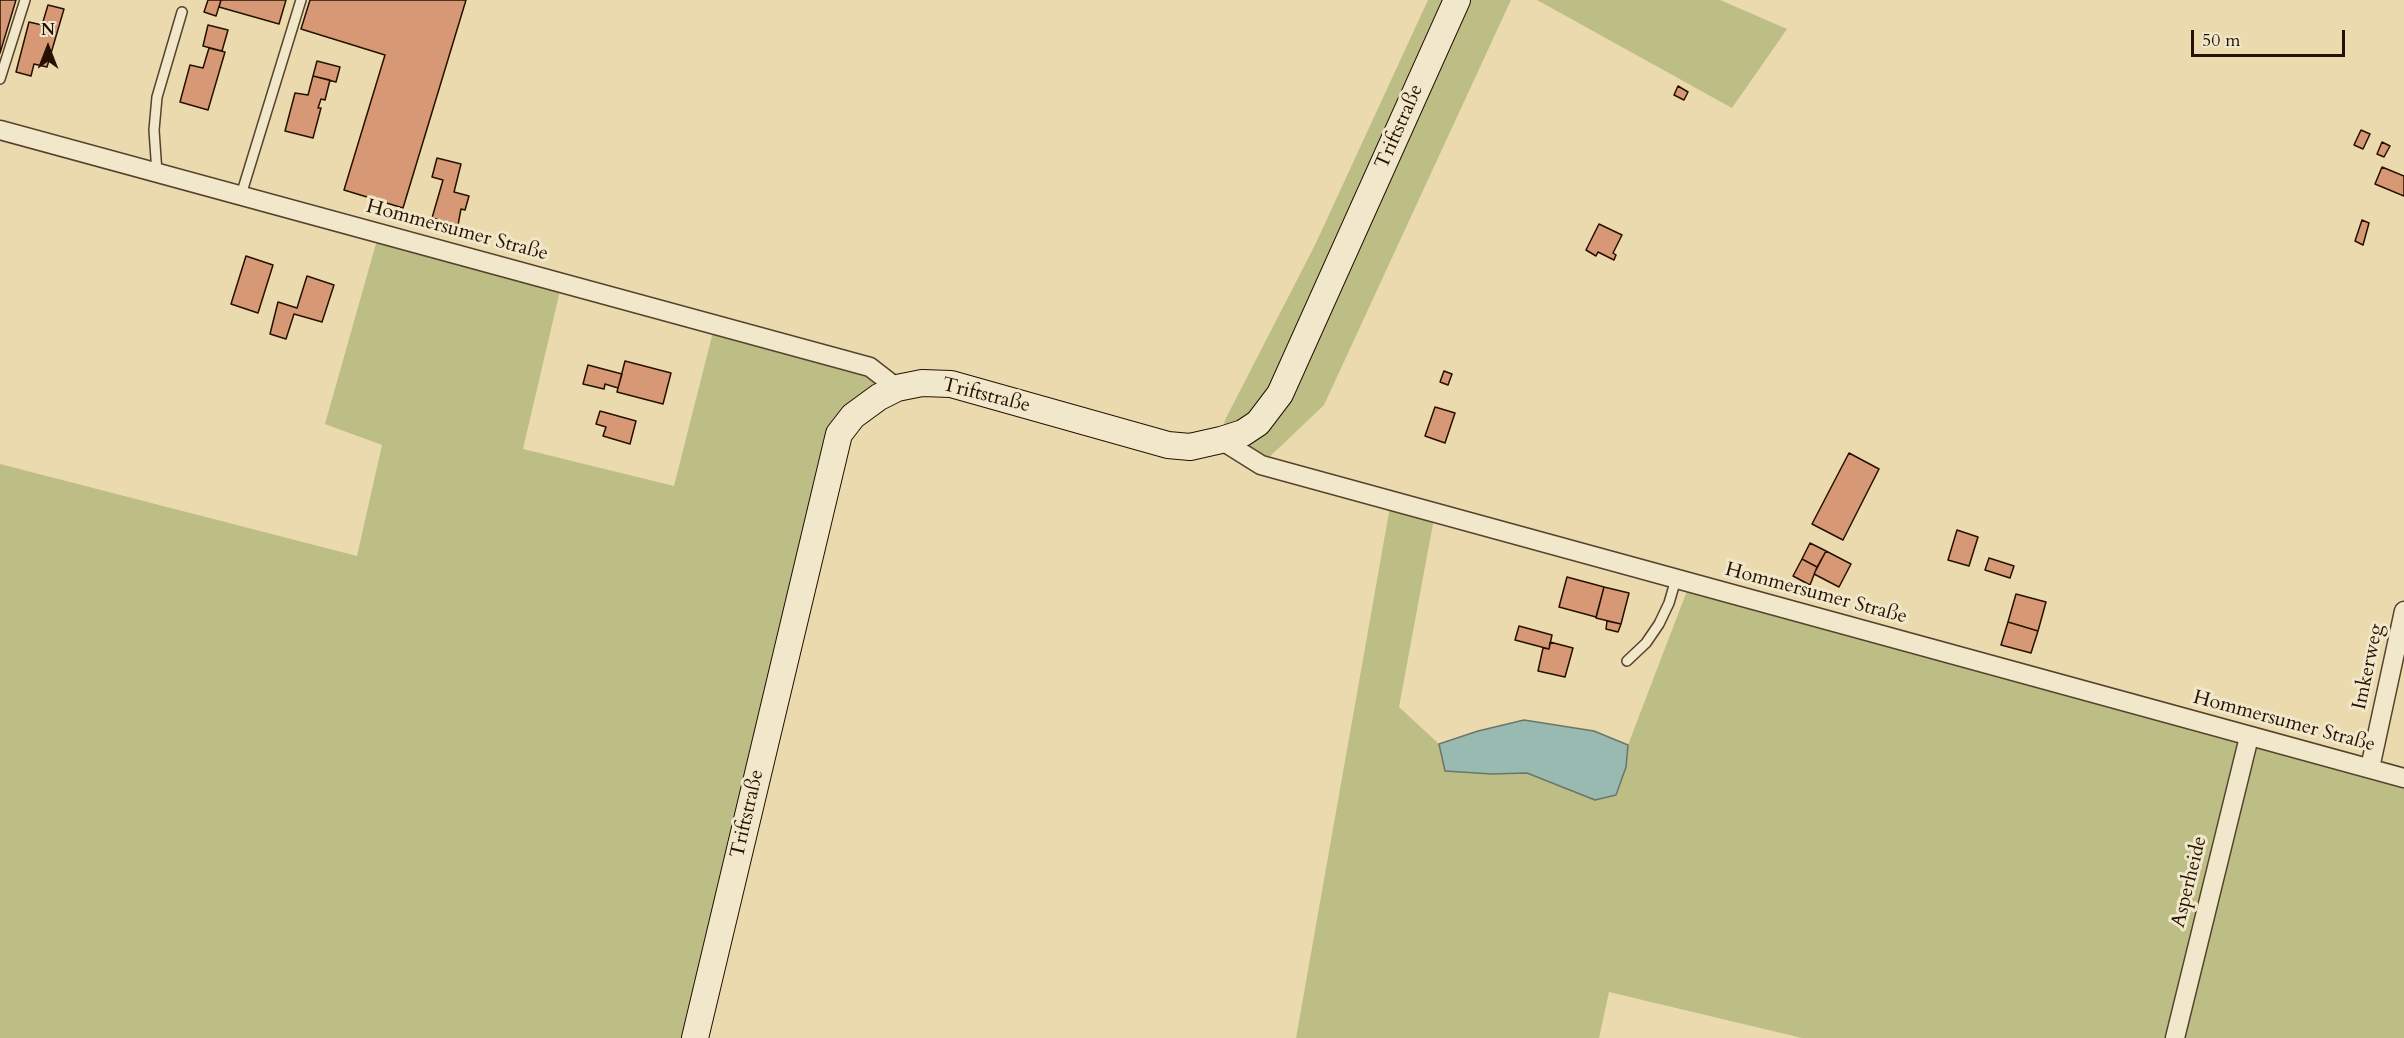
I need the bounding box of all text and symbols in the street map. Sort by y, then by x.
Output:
north arrow [18,18,78,78]
scale bar [2194,18,2348,56]
text: N [41,19,55,41]
text: 50 m [2202,28,2241,53]
street label: Triftstraße [1371,81,1429,173]
street label: Hommersumer Straße [363,195,551,267]
street label: Triftstraße [939,373,1033,419]
street label: Hommersumer Straße [1722,558,1910,630]
street label: Imkerweg [2348,622,2390,712]
street label: Hommersumer Straße [2190,686,2378,758]
street label: Triftstraße [726,767,770,861]
street label: Asperheide [2167,834,2213,930]

